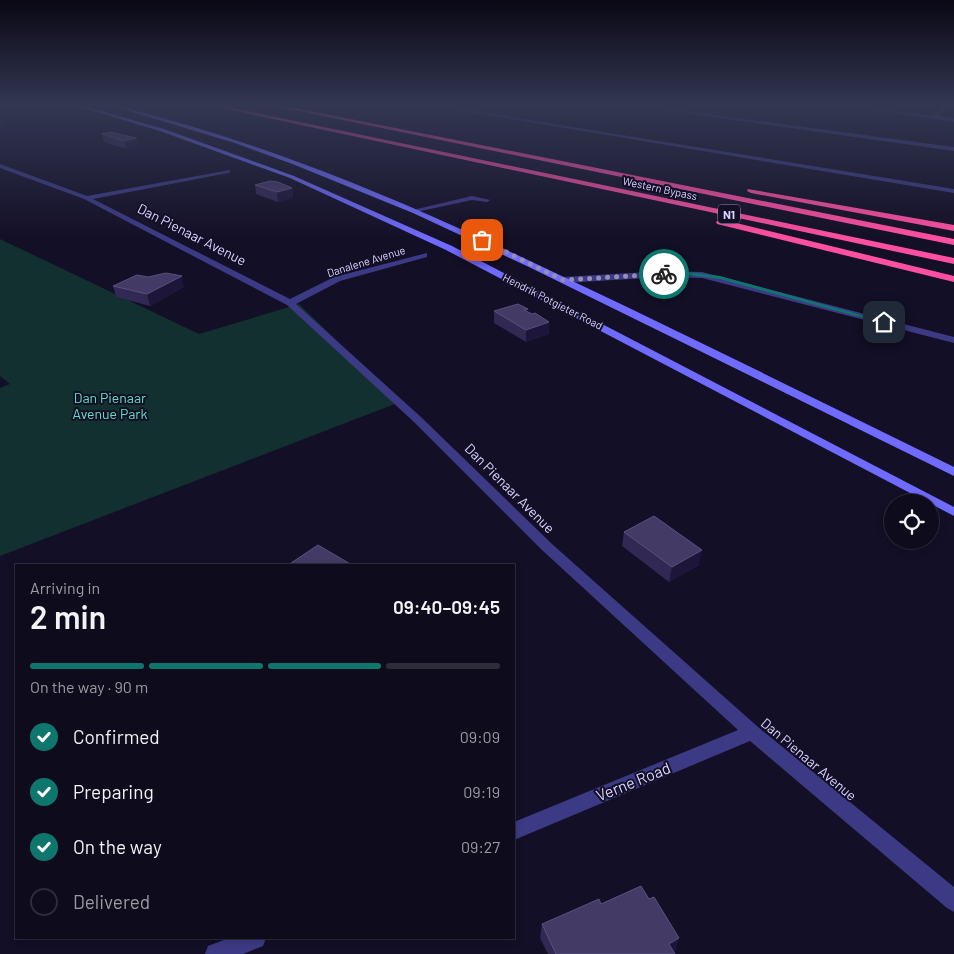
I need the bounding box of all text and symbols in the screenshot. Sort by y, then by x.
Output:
street label: Western Bypass [621,174,699,202]
street label: Dan Pienaar Avenue [135,199,249,269]
road number: N1 [718,204,740,223]
pin [461,219,503,261]
icon: bag [468,226,496,254]
street label: Danalene Avenue [325,243,407,279]
courier [639,249,689,299]
icon: bike [650,260,678,288]
street label: Hendrik Potgieter Road [501,270,605,332]
pin [863,301,905,343]
icon: home [870,308,898,336]
park label: Dan Pienaar Avenue Park [73,389,147,422]
street label: Dan Pienaar Avenue [462,440,558,536]
map controls [884,494,939,549]
button: locate [884,494,939,549]
text: Arriving in [30,578,100,597]
text: 09:40–09:45 [393,595,500,618]
text: 2 min [30,597,106,635]
text: On the way · 90 m [30,677,148,696]
street label: Dan Pienaar Avenue [758,714,860,804]
icon: check [30,723,58,751]
text: Confirmed [73,725,160,748]
text: 09:09 [460,727,500,746]
street label: Verne Road [593,757,673,805]
icon: check [30,778,58,806]
text: Preparing [73,780,154,803]
text: 09:19 [463,782,500,801]
icon: check [30,833,58,861]
text: On the way [73,835,162,858]
text: 09:27 [461,837,500,856]
text: Delivered [73,890,150,913]

